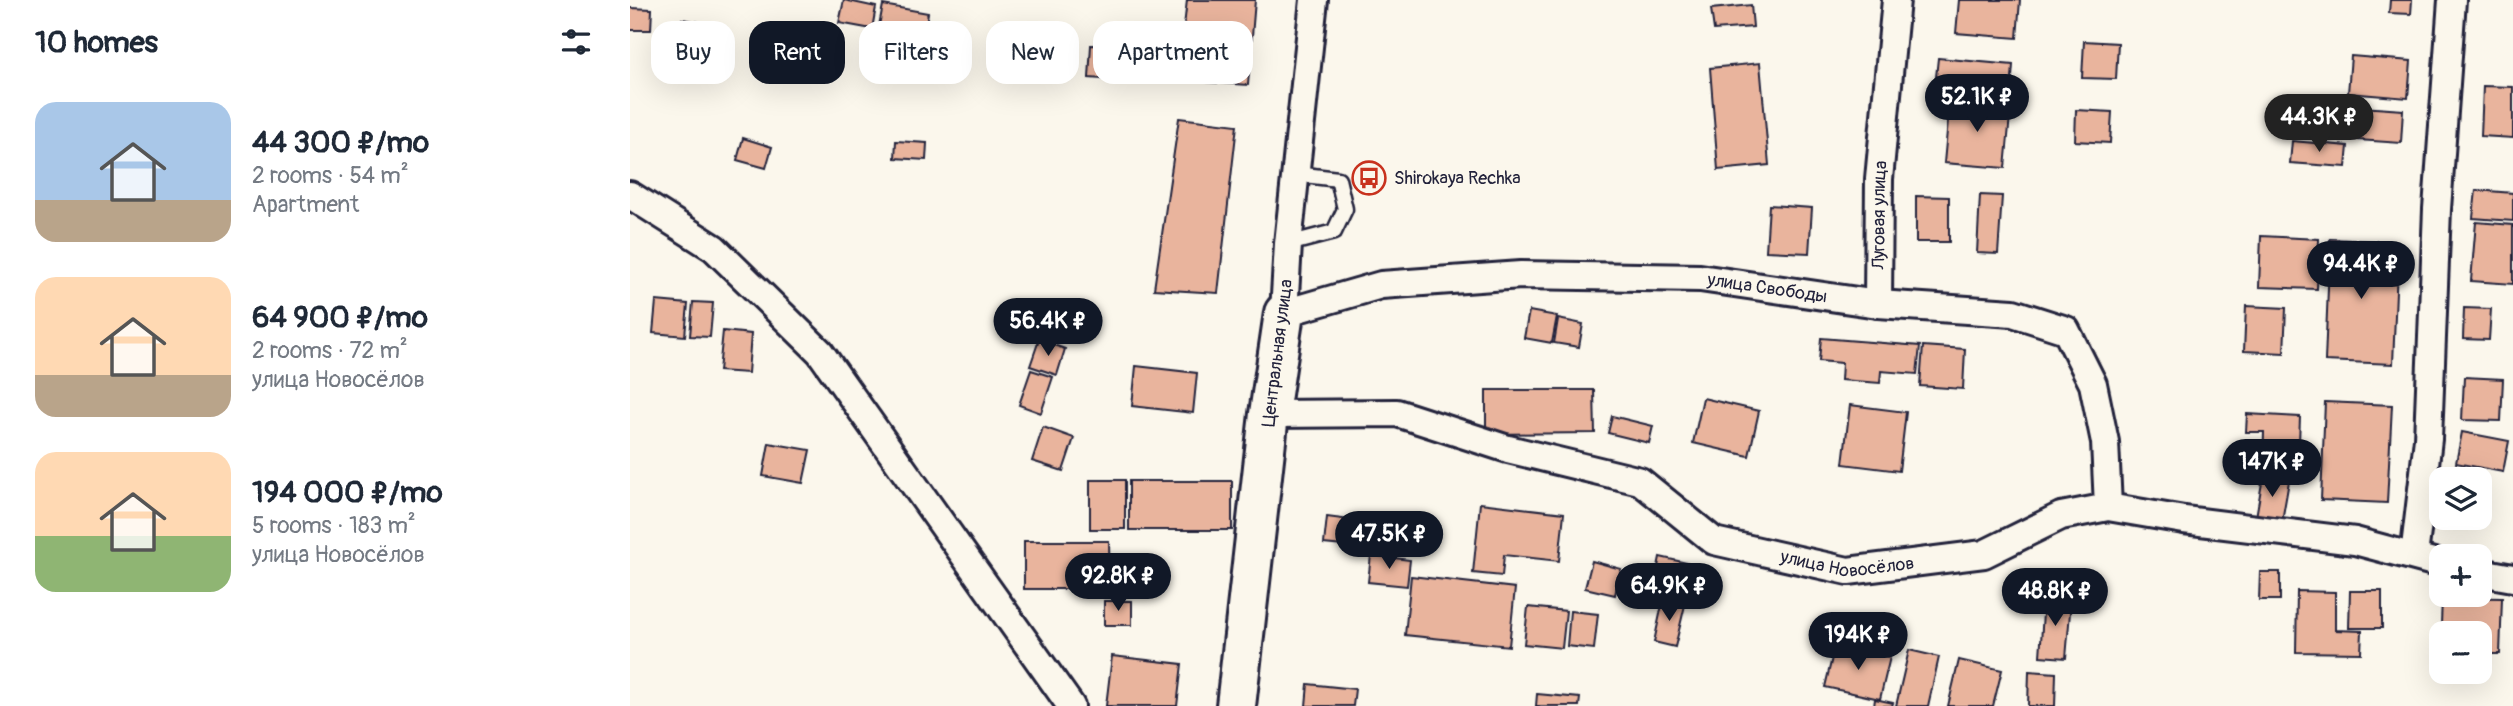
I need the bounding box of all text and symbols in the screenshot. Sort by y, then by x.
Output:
chip: Buy [651,21,735,84]
chip: Rent [749,21,845,84]
chip: Filters [859,21,972,84]
chip: New [986,21,1079,84]
chip: Apartment [1093,21,1253,84]
icon: filters [557,23,595,61]
text: 10 homes [35,24,158,61]
pin: 52.1K ₽ [1912,74,2042,134]
text: 52.1K ₽ [1941,82,2013,111]
pin: 44.3K ₽ [2254,94,2384,154]
text: 44.3K ₽ [2280,102,2358,131]
text: 44 300 ₽/mo [252,124,429,161]
icon: home [91,130,175,214]
bus stop icon: Shirokaya Rechka [1350,159,1388,197]
street label: Луговая улица [1867,160,1893,270]
text: 2 rooms · 54 m² [252,161,409,190]
place label: Shirokaya Rechka [1394,167,1521,190]
text: Apartment [252,190,359,219]
pin: 94.4K ₽ [2296,242,2426,301]
text: 94.4K ₽ [2323,249,2399,278]
street label: улица Свободы [1705,268,1829,308]
street label: Центральная улица [1257,278,1298,428]
pin: 56.4K ₽ [983,298,1113,358]
text: 64 900 ₽/mo [252,299,428,336]
icon: home [91,305,175,389]
text: 56.4K ₽ [1010,306,1086,335]
text: 2 rooms · 72 m² [252,336,408,365]
text: улица Новосёлов [252,365,425,394]
pin: 147K ₽ [2215,440,2329,499]
text: 147K ₽ [2238,447,2306,476]
map controls [2429,467,2492,684]
button: layers [2429,467,2492,530]
text: 194 000 ₽/mo [252,474,443,511]
icon: home [91,480,175,564]
text: 5 rooms · 183 m² [252,511,416,540]
pin: 47.5K ₽ [1324,512,1454,571]
text: 47.5K ₽ [1351,519,1427,548]
text: улица Новосёлов [252,540,425,569]
button: + [2429,544,2492,607]
street label: улица Новосёлов [1777,545,1915,583]
pin: 92.8K ₽ [1053,554,1183,613]
text: 92.8K ₽ [1081,561,1155,590]
pin: 64.9K ₽ [1604,564,1734,623]
pin: 48.8K ₽ [1990,568,2120,628]
text: 64.9K ₽ [1631,571,1707,600]
text: 48.8K ₽ [2018,576,2092,605]
pin: 194K ₽ [1801,612,1915,672]
text: 194K ₽ [1825,620,1891,649]
button: − [2429,621,2492,684]

